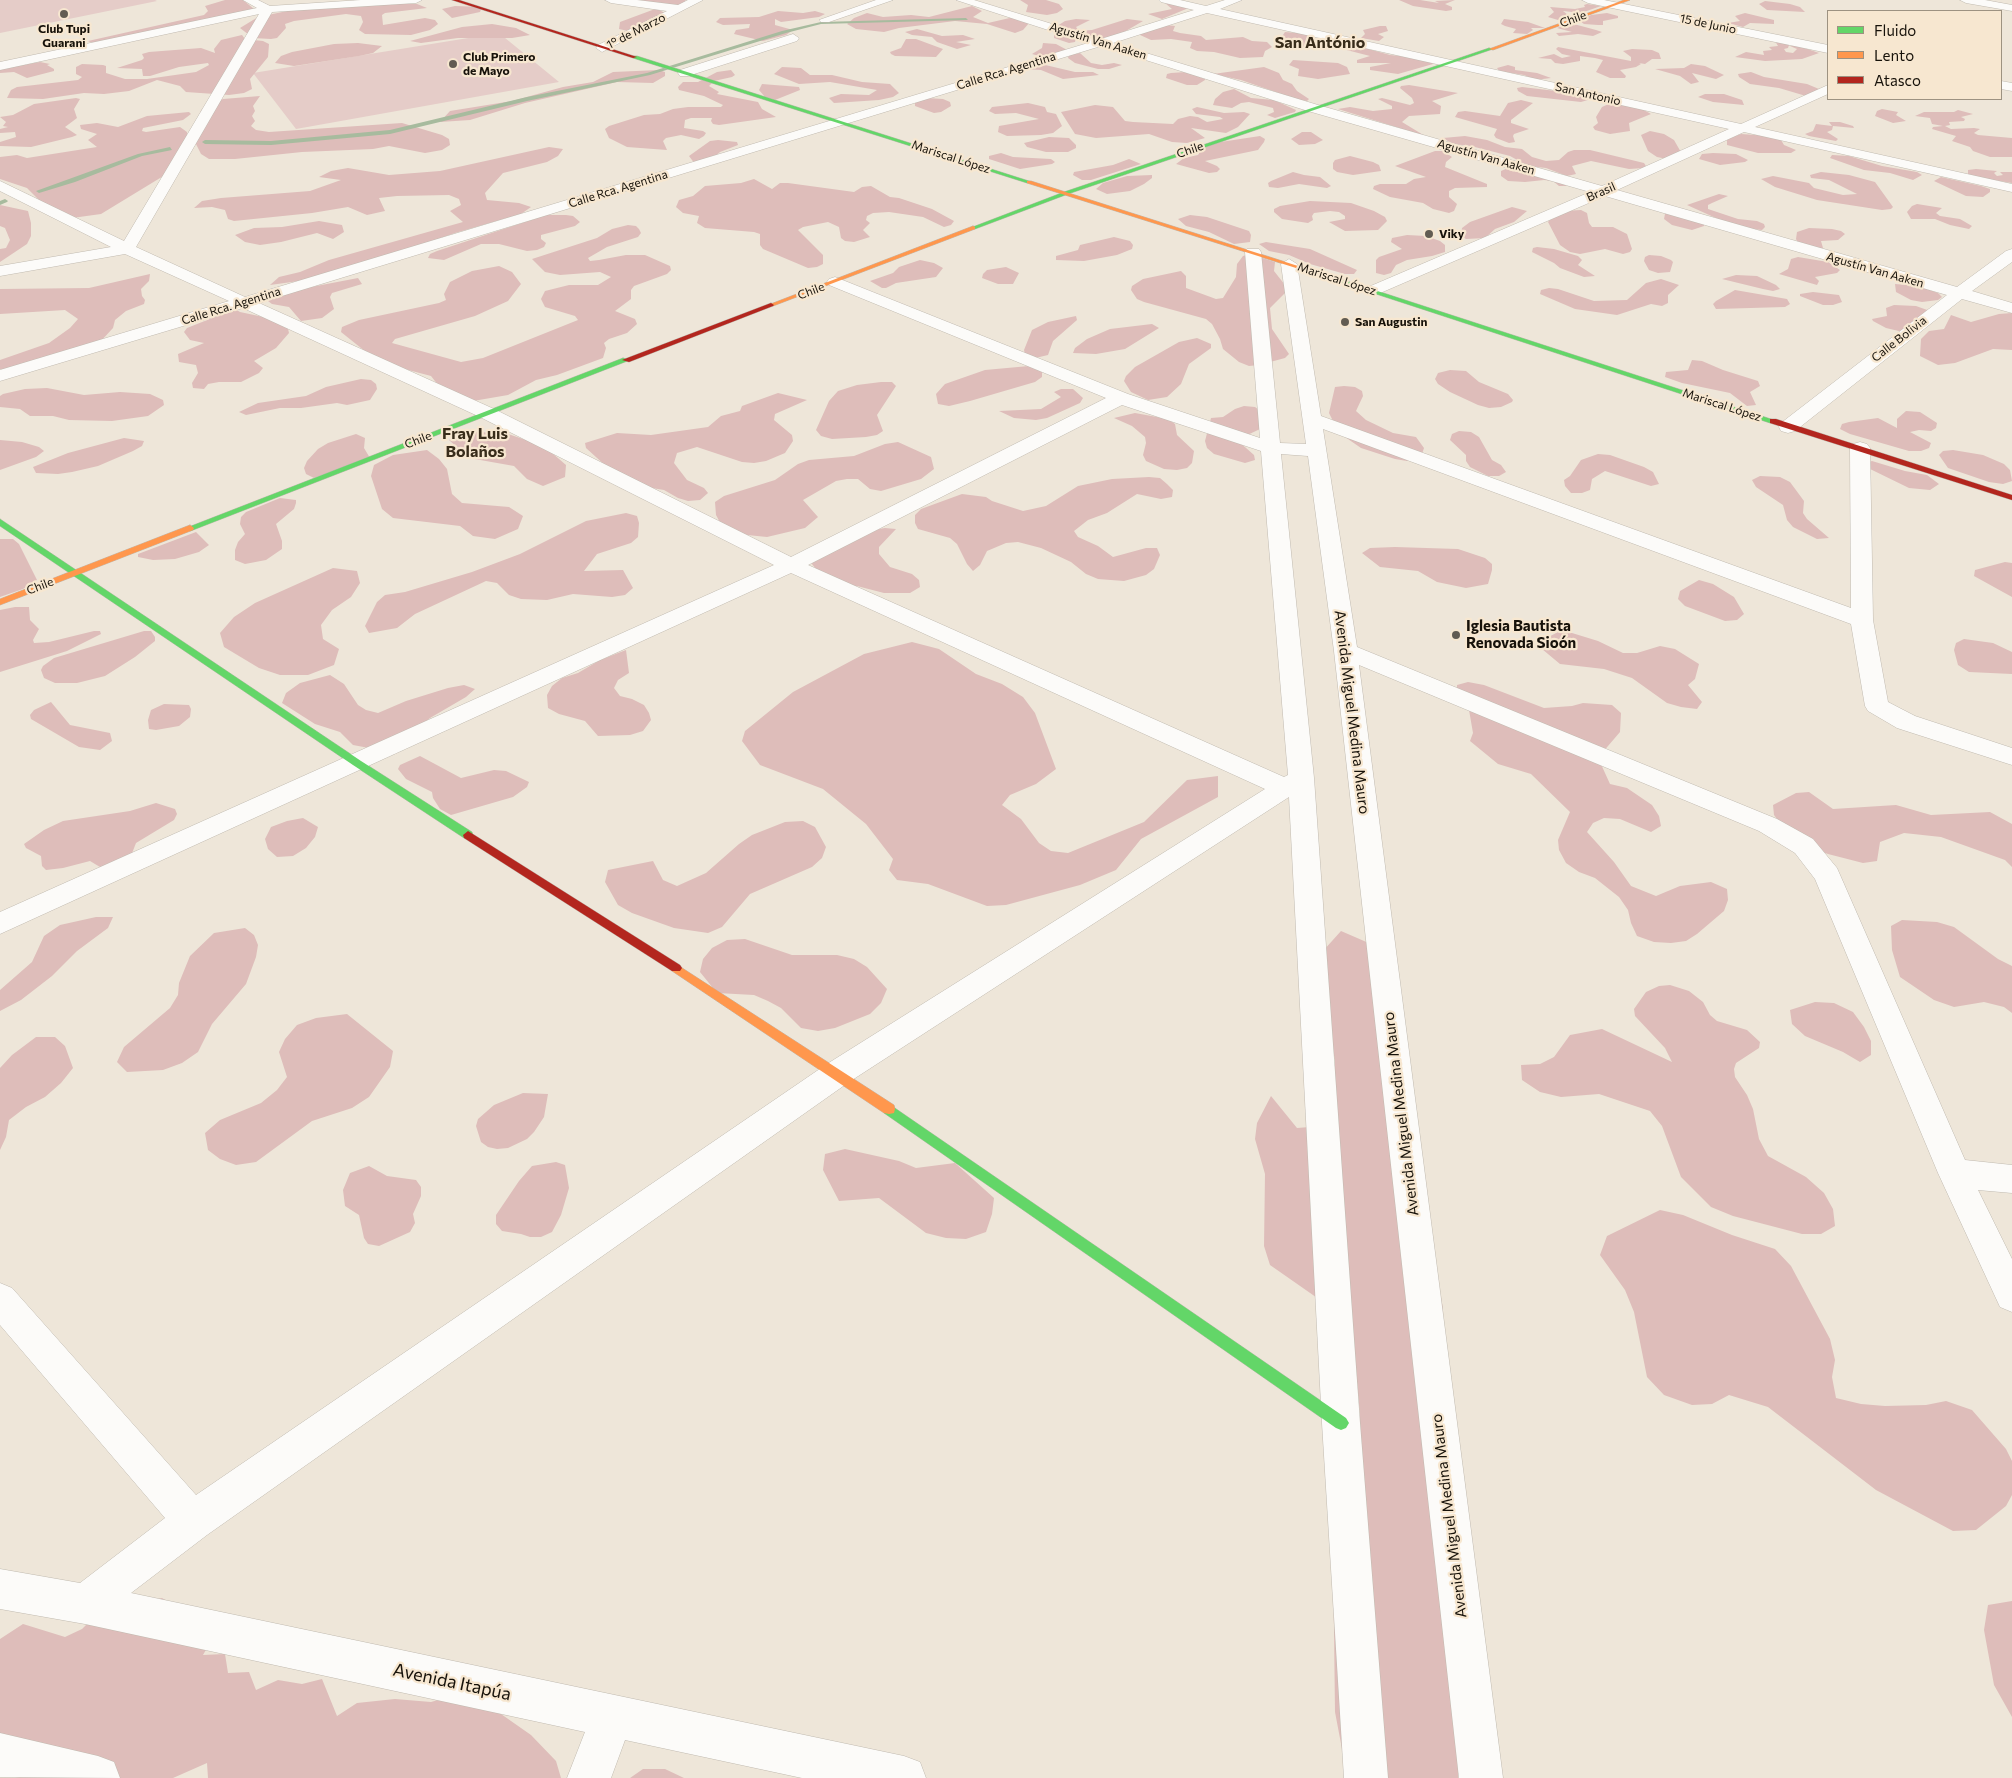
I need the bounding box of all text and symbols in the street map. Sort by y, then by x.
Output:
marker: Club Tupi Guarani [58,8,70,20]
street label: Chile [1558,8,1588,30]
street label: 1° de Marzo [604,10,668,52]
legend [1827,10,2002,100]
street label: 15 de Junio [1679,11,1737,37]
street label: Agustín Van Aaken [1048,19,1148,63]
text: Fluido [1874,21,1916,39]
place label: Club Tupi Guarani [38,22,90,50]
district label: San António [1275,33,1365,53]
text: Lento [1874,46,1914,64]
street label: Calle Rca. Agentina [955,49,1057,93]
place label: Club Primero de Mayo [463,50,536,78]
marker: Club Primero de Mayo [447,58,459,70]
text: Atasco [1874,71,1921,89]
street label: San Antonio [1554,79,1622,109]
street label: Agustín Van Aaken [1436,136,1536,178]
street label: Mariscal López [910,137,992,177]
street label: Chile [1175,139,1205,161]
street label: Calle Rca. Agentina [567,167,669,211]
street label: Brasil [1584,179,1618,205]
place label: Viky [1439,227,1464,241]
marker: Viky [1423,228,1435,240]
street label: Agustín Van Aaken [1825,249,1925,291]
street label: Mariscal López [1296,259,1378,299]
street label: Chile [796,279,826,303]
street label: Calle Rca. Agentina [180,284,282,328]
street label: Calle Bolivia [1869,313,1929,365]
place label: San Augustin [1355,315,1427,329]
marker: San Augustin [1339,316,1351,328]
street label: Mariscal López [1681,385,1763,425]
district label: Fray Luis Bolaños [442,424,508,462]
street label: Chile [403,428,433,452]
street label: Chile [25,574,55,598]
street label: Avenida Miguel Medina Mauro [1331,609,1373,815]
place label: Iglesia Bautista Renovada Sioón [1466,617,1576,652]
marker: Iglesia Bautista Renovada Sioón [1450,629,1462,641]
street label: Avenida Miguel Medina Mauro [1380,1011,1422,1217]
street label: Avenida Miguel Medina Mauro [1428,1413,1470,1619]
street label: Avenida Itapúa [391,1659,513,1705]

